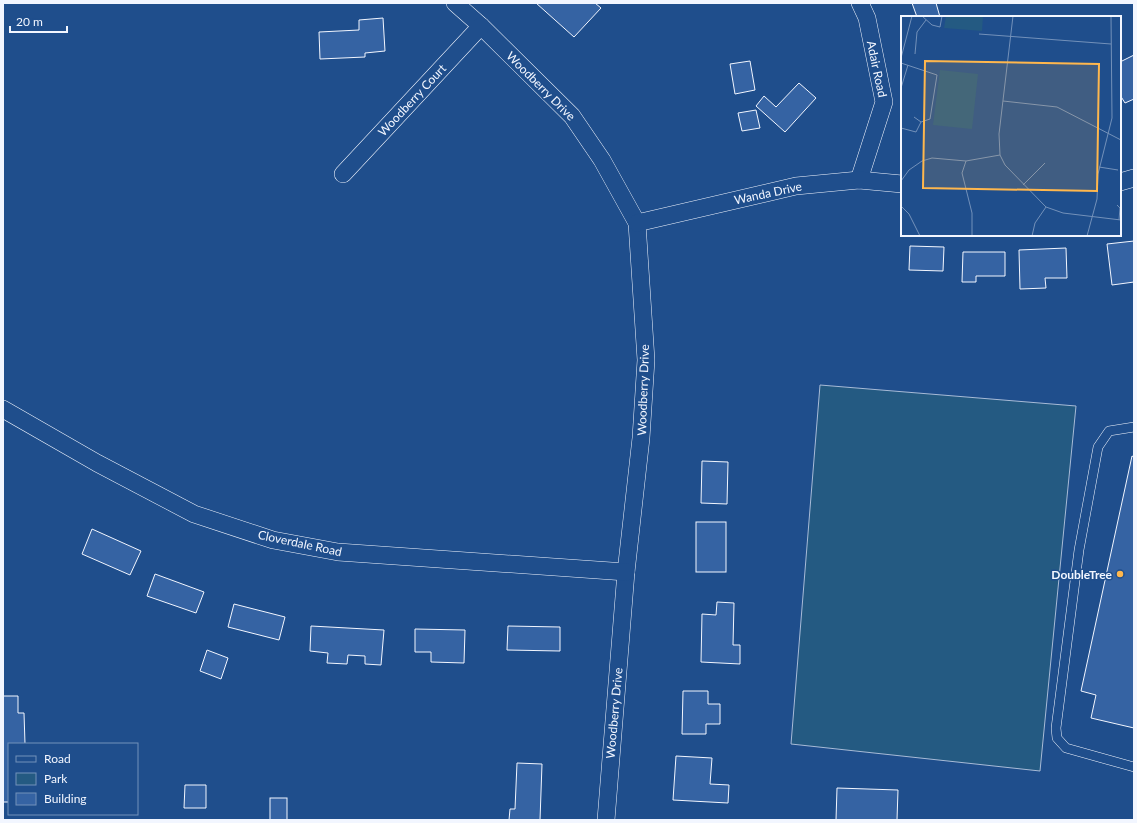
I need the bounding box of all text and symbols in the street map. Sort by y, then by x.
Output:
scale bar [10,8,67,34]
text: 20 m [16,14,43,29]
inset map [901,16,1121,236]
street label: Adair Road [864,39,890,99]
street label: Woodberry Drive [503,48,579,124]
street label: Woodberry Court [375,60,450,139]
street label: Wanda Drive [733,179,803,207]
street label: Woodberry Drive [634,344,652,436]
street label: Cloverdale Road [257,527,343,559]
place label: DoubleTree [1051,567,1113,582]
marker: DoubleTree [1115,569,1125,579]
street label: Woodberry Drive [603,667,625,759]
legend [8,743,138,815]
text: Road [44,751,71,766]
text: Park [44,771,68,786]
text: Building [44,791,87,806]

